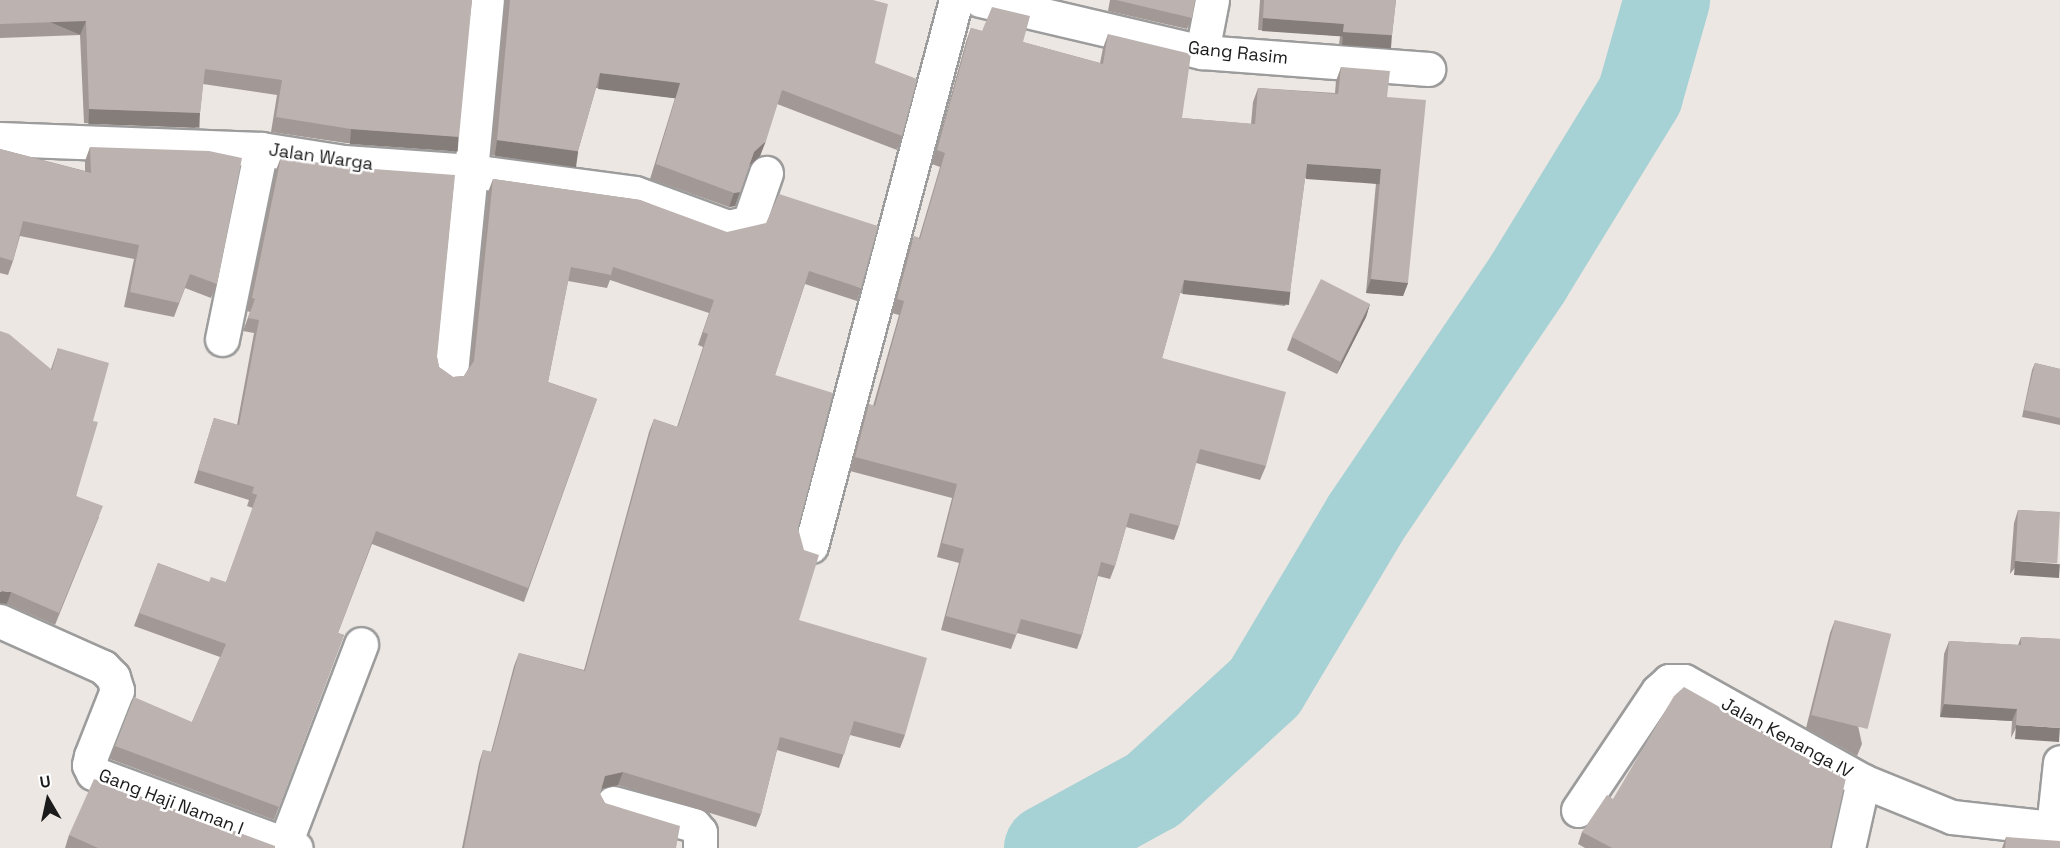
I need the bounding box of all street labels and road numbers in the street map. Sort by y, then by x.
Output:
street label: Gang Rasim [1187,37,1289,69]
street label: Jalan Warga [267,139,375,175]
street label: Jalan Kenanga IV [1718,693,1856,783]
street label: Gang Haji Naman I [96,764,246,840]

